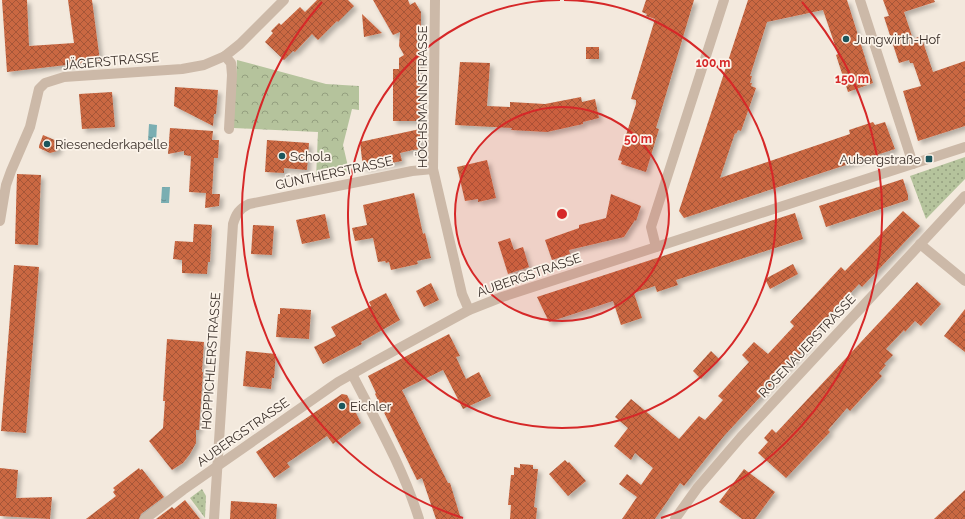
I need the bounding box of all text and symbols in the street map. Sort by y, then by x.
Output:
street label: HÖCHSMANNSTRASSE [414,26,430,168]
place label: Jungwirth-Hof [854,32,941,47]
marker: Jungwirth-Hof [841,34,851,44]
street label: JÄGERSTRASSE [62,48,160,73]
text: 100 m [696,56,730,70]
text: 150 m [835,72,869,86]
text: 50 m [624,132,652,146]
place label: Riesenederkapelle [55,137,168,152]
marker: Riesenederkapelle [42,139,52,149]
place label: Schola [290,149,331,164]
marker: Schola [277,151,287,161]
street label: GÜNTHERSTRASSE [274,152,394,193]
place label: Aubergstraße [840,152,921,167]
marker: Aubergstraße [924,154,934,164]
centre of rings [555,207,569,221]
street label: AUBERGSTRASSE [475,250,583,300]
street label: ROSENAUERSTRASSE [755,291,859,401]
street label: HOPPICHLERSTRASSE [199,292,223,430]
street label: AUBERGSTRASSE [194,394,292,469]
place label: Eichler [350,399,392,414]
marker: Eichler [337,401,347,411]

